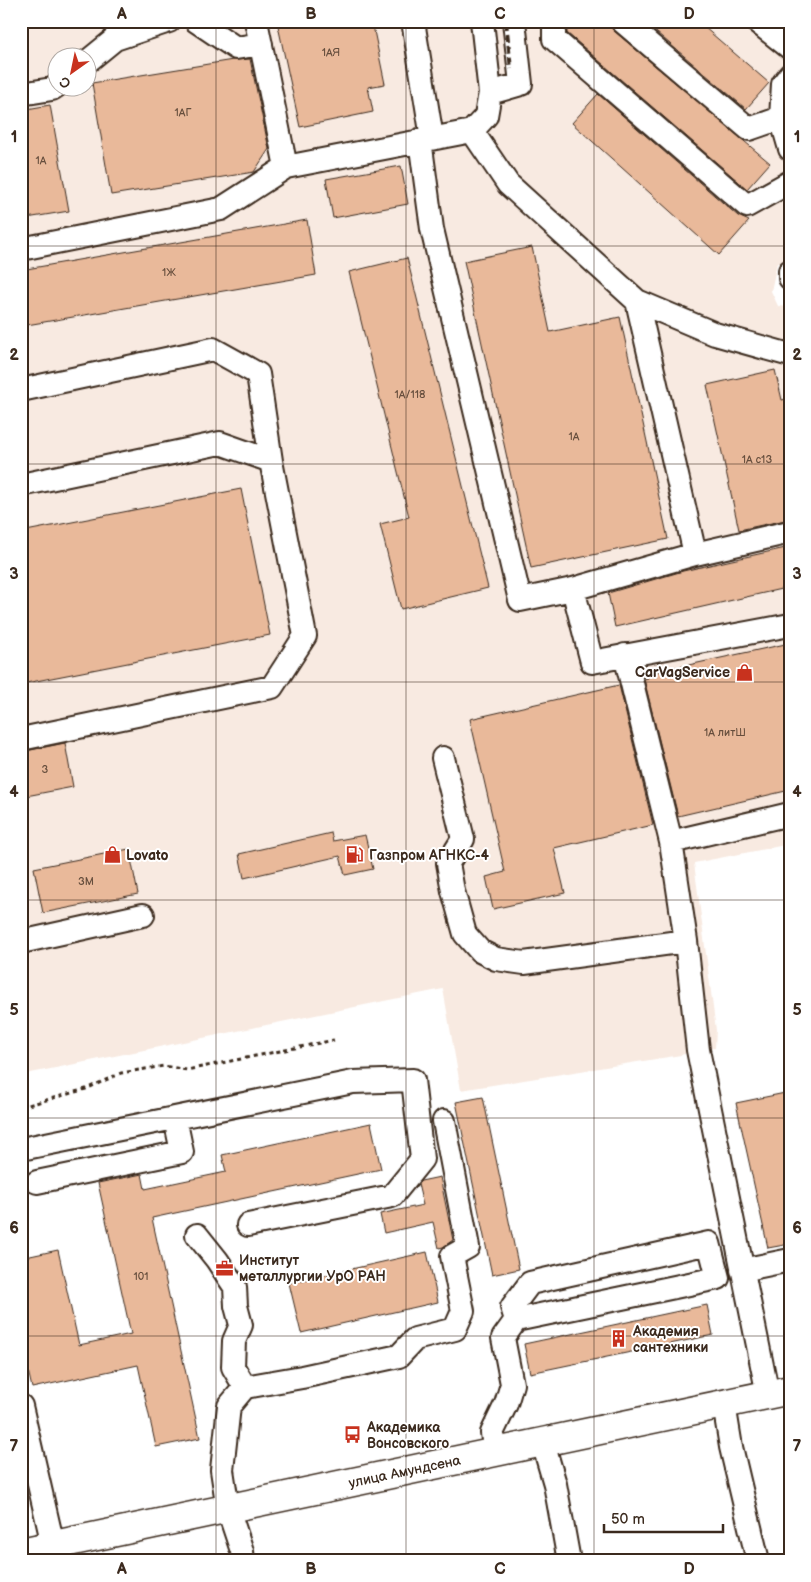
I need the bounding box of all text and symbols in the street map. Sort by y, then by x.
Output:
text: A [116,5,127,24]
text: B [305,5,317,24]
text: C [494,5,506,24]
text: D [683,5,695,24]
house number: 1АЯ [322,46,340,59]
north arrow [48,48,98,98]
text: С [56,73,74,92]
house number: 1АГ [175,106,192,119]
text: 1 [11,128,17,147]
text: 1 [794,128,800,147]
house number: 1А [36,154,47,167]
house number: 1Ж [162,266,176,279]
text: 2 [9,346,19,365]
text: 2 [792,346,802,365]
house number: 1А/118 [395,388,425,401]
house number: 1А [569,430,580,443]
house number: 1А с13 [742,453,772,466]
text: 3 [9,565,19,584]
text: 3 [792,565,802,584]
shop icon: CarVagService [734,662,754,682]
place label: CarVagService [635,664,730,681]
house number: 1А литШ [704,726,746,739]
house number: 3 [42,763,49,776]
text: 4 [9,783,19,802]
text: 4 [792,783,802,802]
shop icon: Lovato [102,845,122,865]
fuel station icon: Газпром АГНКС-4 [345,845,365,865]
place label: Lovato [126,847,168,864]
place label: Газпром АГНКС-4 [369,847,490,864]
house number: 3М [78,875,94,888]
text: 5 [9,1001,19,1020]
text: 5 [792,1001,802,1020]
text: 6 [9,1219,19,1238]
text: 6 [792,1219,802,1238]
place label: Институт металлургии УрО РАН [239,1252,386,1285]
office icon: Институт металлургии УрО РАН [215,1258,235,1278]
house number: 101 [134,1270,148,1283]
place label: Академия сантехники [632,1323,709,1356]
building icon: Академия сантехники [609,1329,629,1349]
place label: Академика Вонсовского [366,1419,450,1452]
bus stop icon: Академика Вонсовского [343,1425,363,1445]
text: 7 [10,1437,19,1456]
text: 7 [793,1437,802,1456]
street label: улица Амундсена [347,1451,463,1491]
scale bar [604,1502,722,1534]
text: 50 m [611,1510,645,1529]
text: A [116,1560,127,1579]
text: B [305,1560,317,1579]
text: C [494,1560,506,1579]
text: D [683,1560,695,1579]

